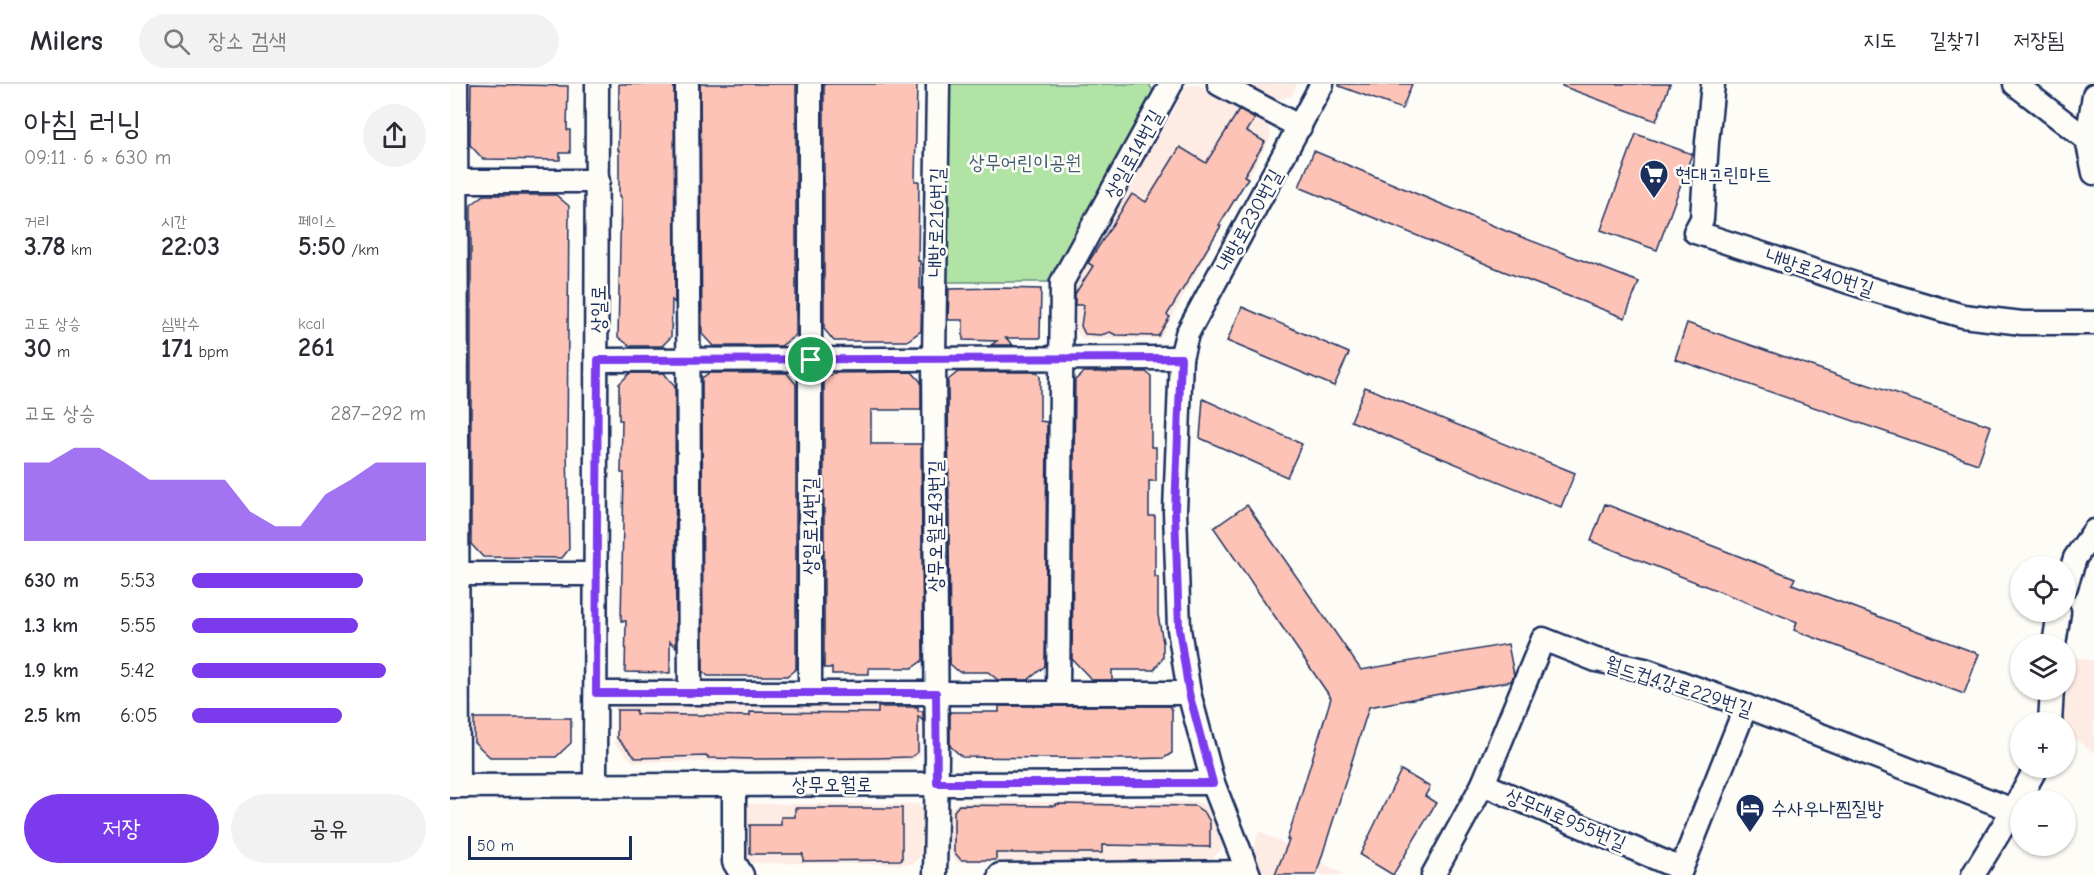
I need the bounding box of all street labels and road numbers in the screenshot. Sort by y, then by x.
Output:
street label: 상일로14번길 [1100,106,1167,203]
street label: 내방로230번길 [1212,165,1287,275]
street label: 내방로216번길 [924,167,949,277]
street label: 내방로240번길 [1763,244,1877,301]
street label: 상일로 [587,285,610,333]
street label: 상무오월로43번길 [924,460,947,592]
street label: 상일로14번길 [799,477,822,575]
street label: 월드컵4강로229번길 [1602,652,1756,721]
street label: 상무오월로 [792,773,872,796]
street label: 상무대로955번길 [1502,784,1630,855]

